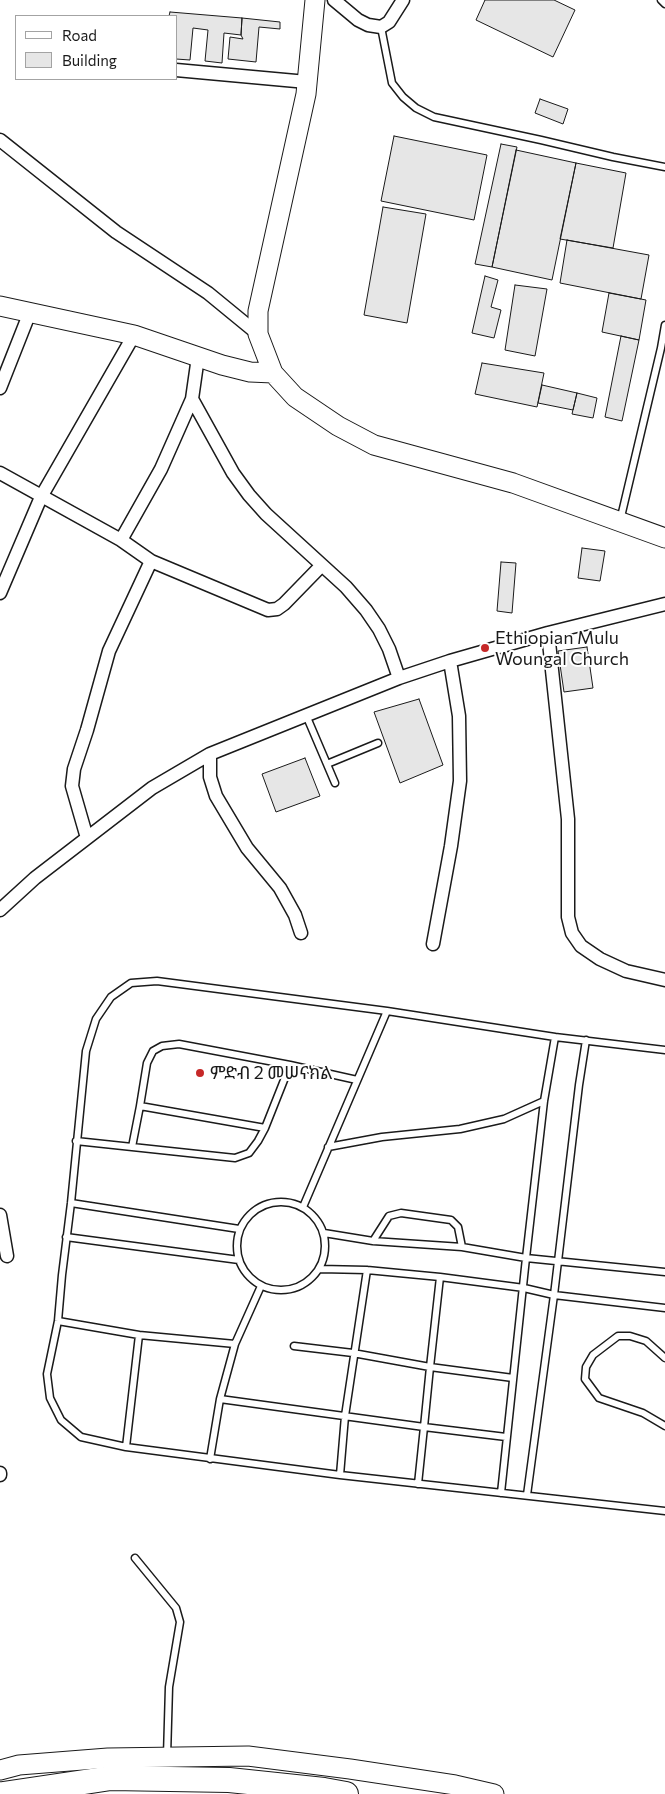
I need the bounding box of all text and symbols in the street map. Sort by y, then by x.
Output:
legend [15,15,178,80]
text: Road [62,26,97,44]
text: Building [62,51,117,69]
place label: Ethiopian Mulu Woungal Church [495,627,629,670]
marker: Ethiopian Mulu Woungal Church [479,642,491,654]
place label: ምድብ 2 መሠናክል [210,1062,333,1084]
marker: ምድብ 2 መሠናክል [194,1067,206,1079]

